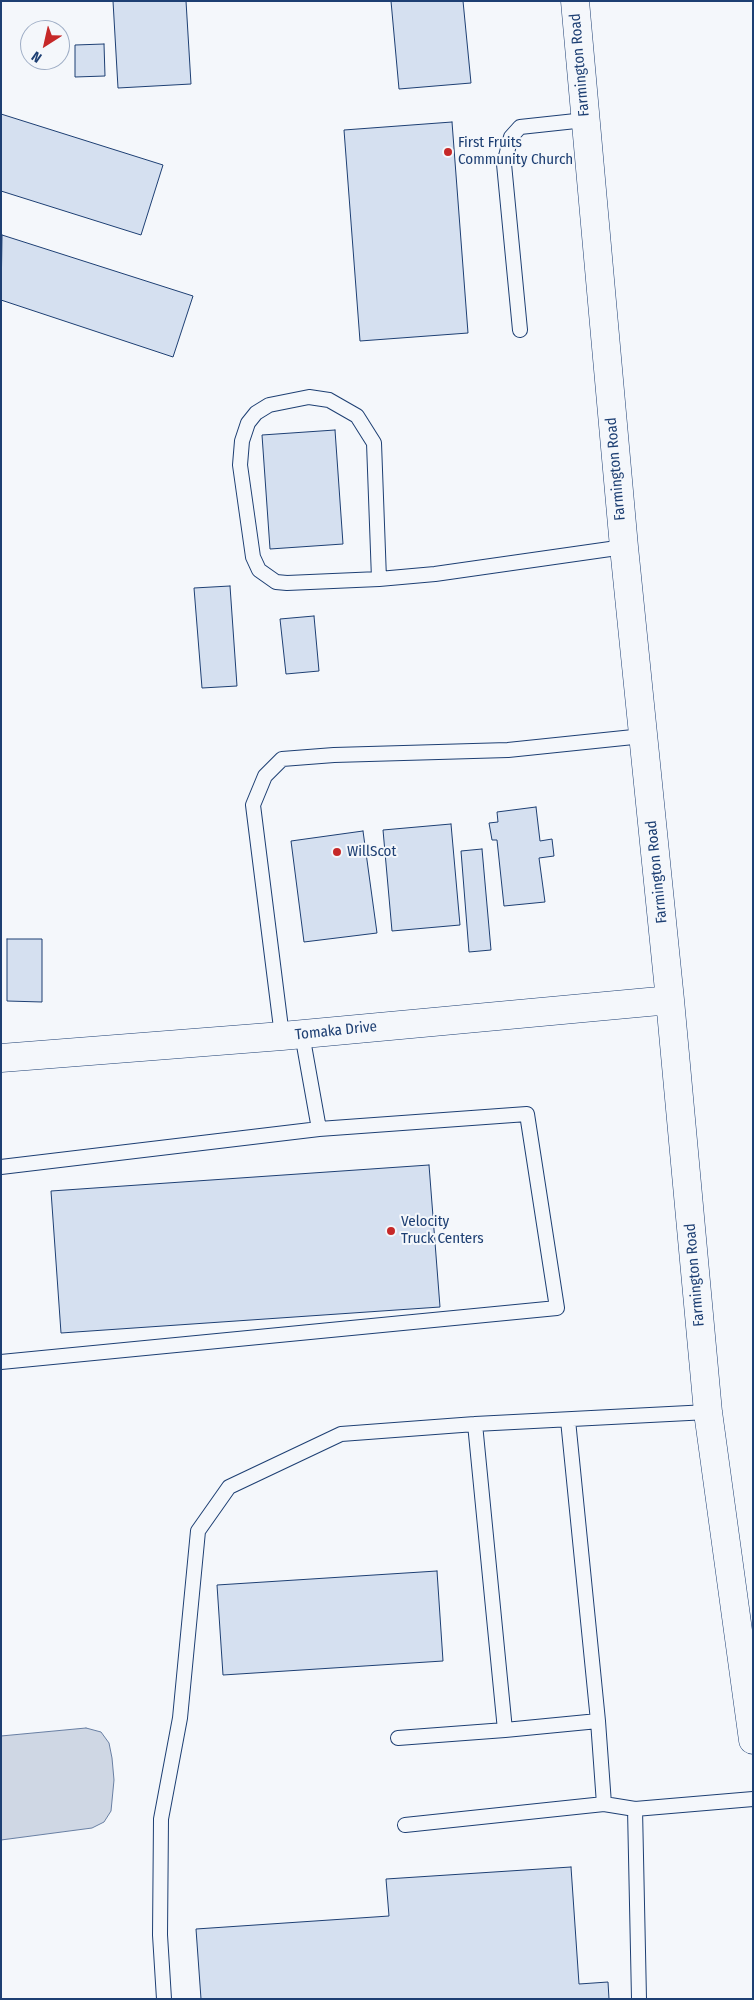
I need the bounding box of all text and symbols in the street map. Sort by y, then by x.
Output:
street label: Farmington Road [567,13,593,117]
north arrow [20,20,70,70]
text: N [28,48,45,66]
place label: First Fruits Community Church [458,134,573,169]
marker: First Fruits Community Church [442,146,454,158]
street label: Farmington Road [603,417,629,521]
street label: Farmington Road [643,820,671,924]
place label: WillScot [347,843,396,861]
marker: WillScot [331,846,343,858]
street label: Tomaka Drive [294,1018,378,1044]
place label: Velocity Truck Centers [401,1213,484,1248]
street label: Farmington Road [682,1223,708,1327]
marker: Velocity Truck Centers [385,1225,397,1237]

